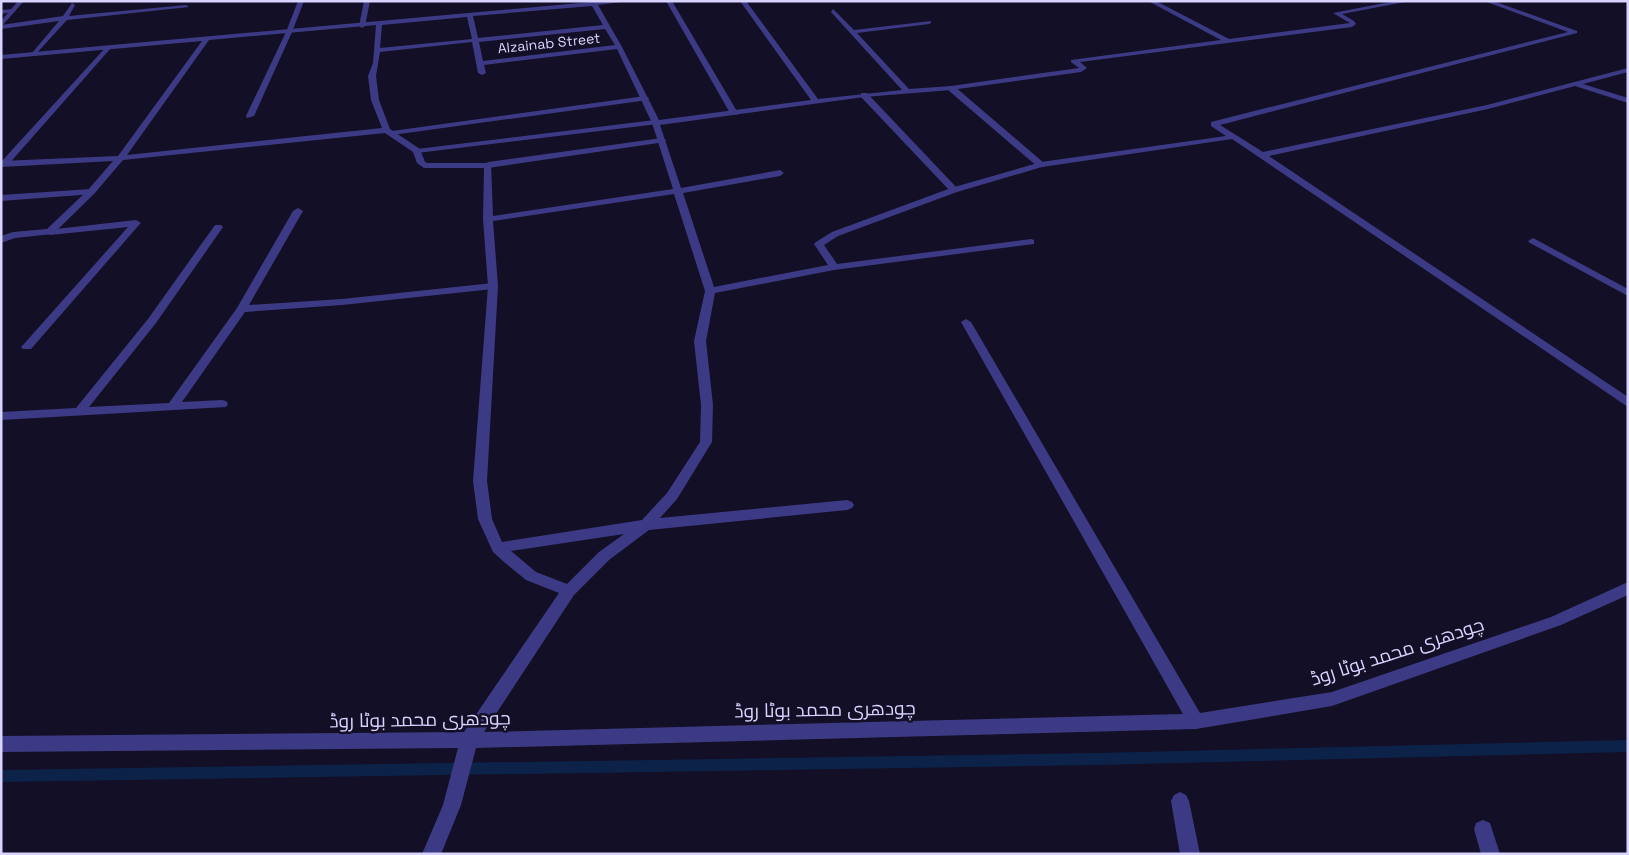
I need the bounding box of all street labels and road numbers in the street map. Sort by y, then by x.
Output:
street label: Alzainab Street [497,29,601,57]
street label: چودھری محمد بوٹا روڈ [1307,612,1487,691]
street label: چودھری محمد بوٹا روڈ [734,695,916,724]
street label: چودھری محمد بوٹا روڈ [329,705,511,734]

